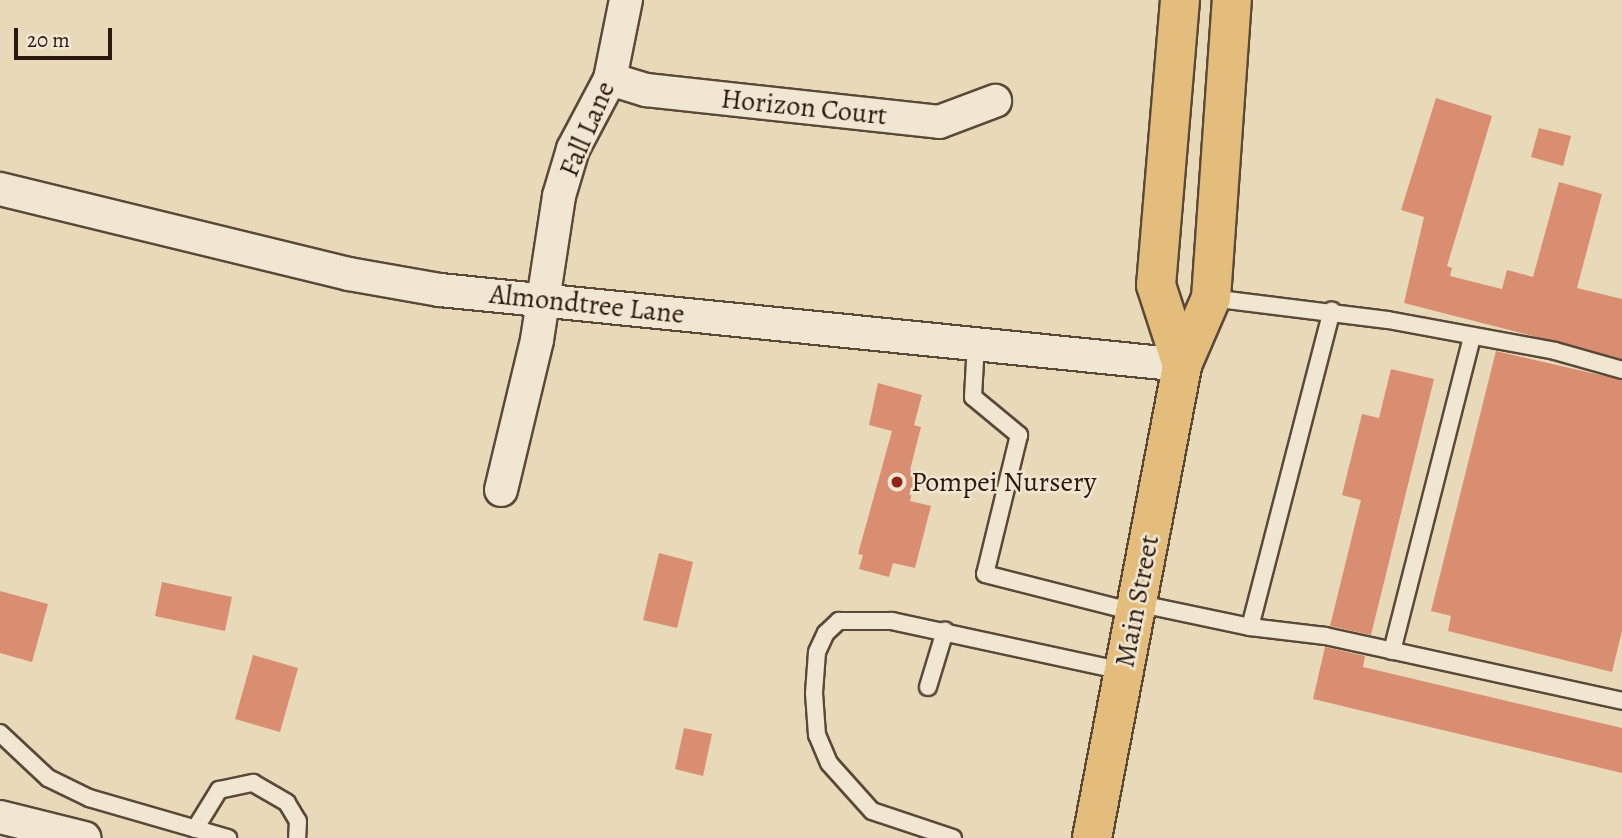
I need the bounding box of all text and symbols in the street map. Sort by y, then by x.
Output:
scale bar [18,14,116,58]
text: 20 m [27,26,70,54]
street label: Fall Lane [552,76,622,182]
street label: Horizon Court [719,82,889,132]
street label: Almondtree Lane [488,277,686,331]
place label: Pompei Nursery [911,465,1097,499]
marker: Pompei Nursery [889,474,905,490]
street label: Main Street [1108,532,1166,670]

